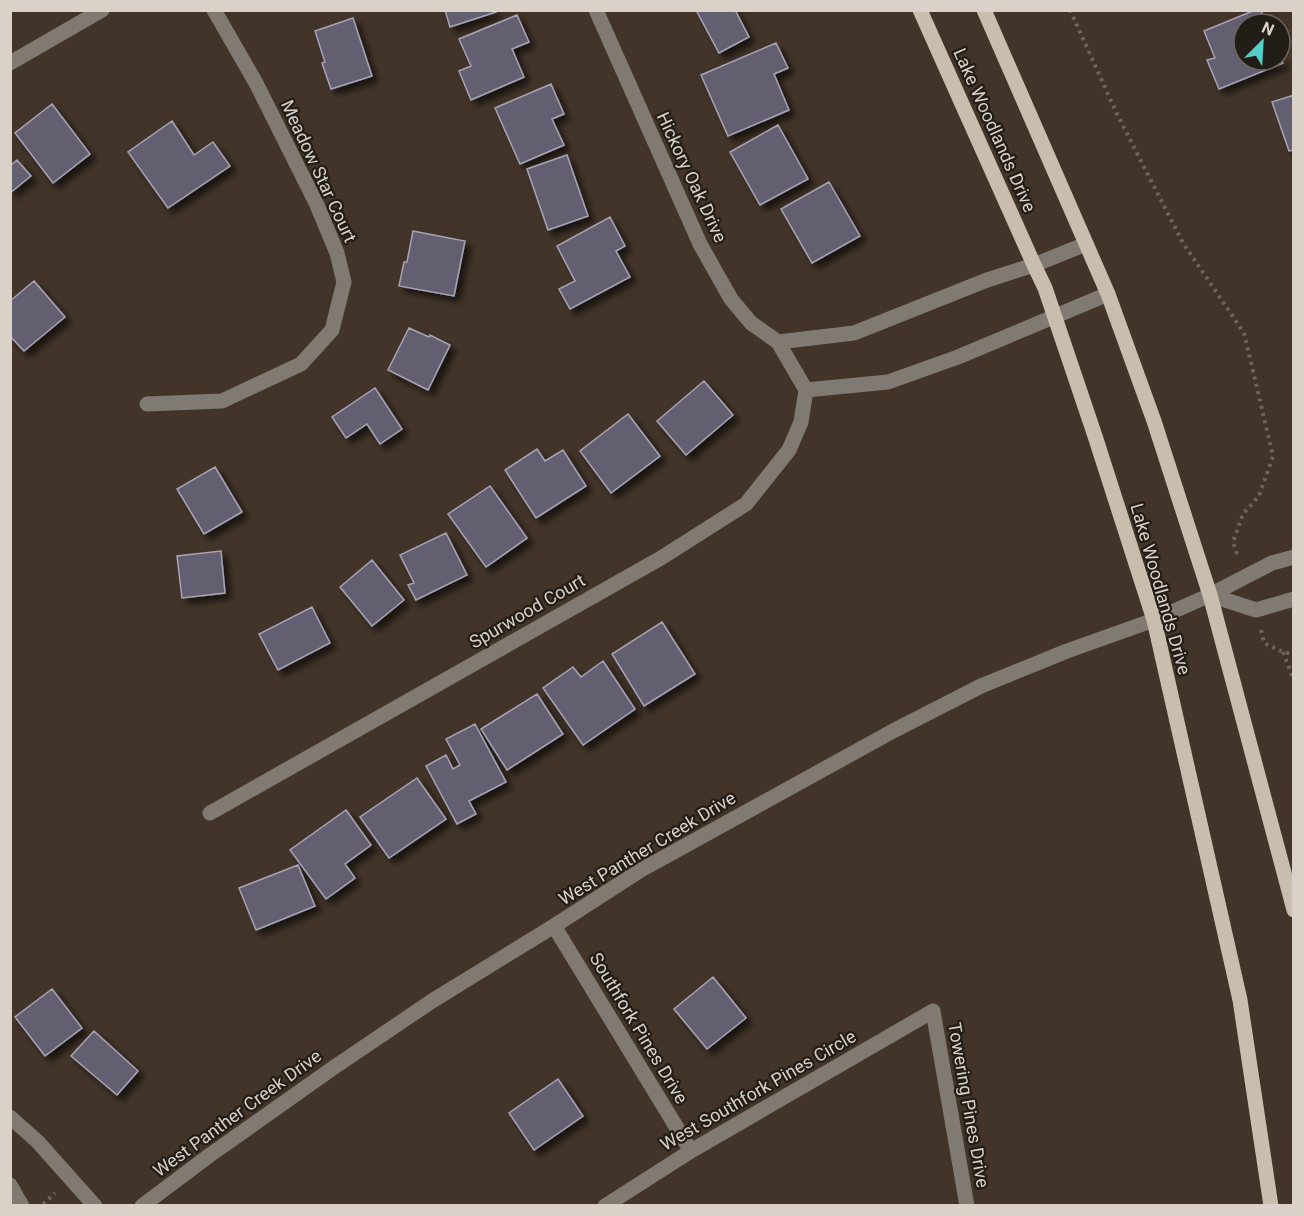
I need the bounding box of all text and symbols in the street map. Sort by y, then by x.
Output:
north arrow [1232,12,1292,72]
text: N [1259,18,1277,40]
street label: Lake Woodlands Drive [949,45,1041,215]
street label: Meadow Star Court [277,96,361,246]
street label: Hickory Oak Drive [653,108,731,246]
street label: Lake Woodlands Drive [1126,501,1196,677]
street label: Spurwood Court [465,569,589,653]
street label: West Panther Creek Drive [555,787,739,909]
street label: Southfork Pines Drive [586,949,692,1107]
street label: Towering Pines Drive [944,1021,994,1189]
street label: West Southfork Pines Circle [657,1025,859,1155]
street label: West Panther Creek Drive [149,1045,325,1181]

